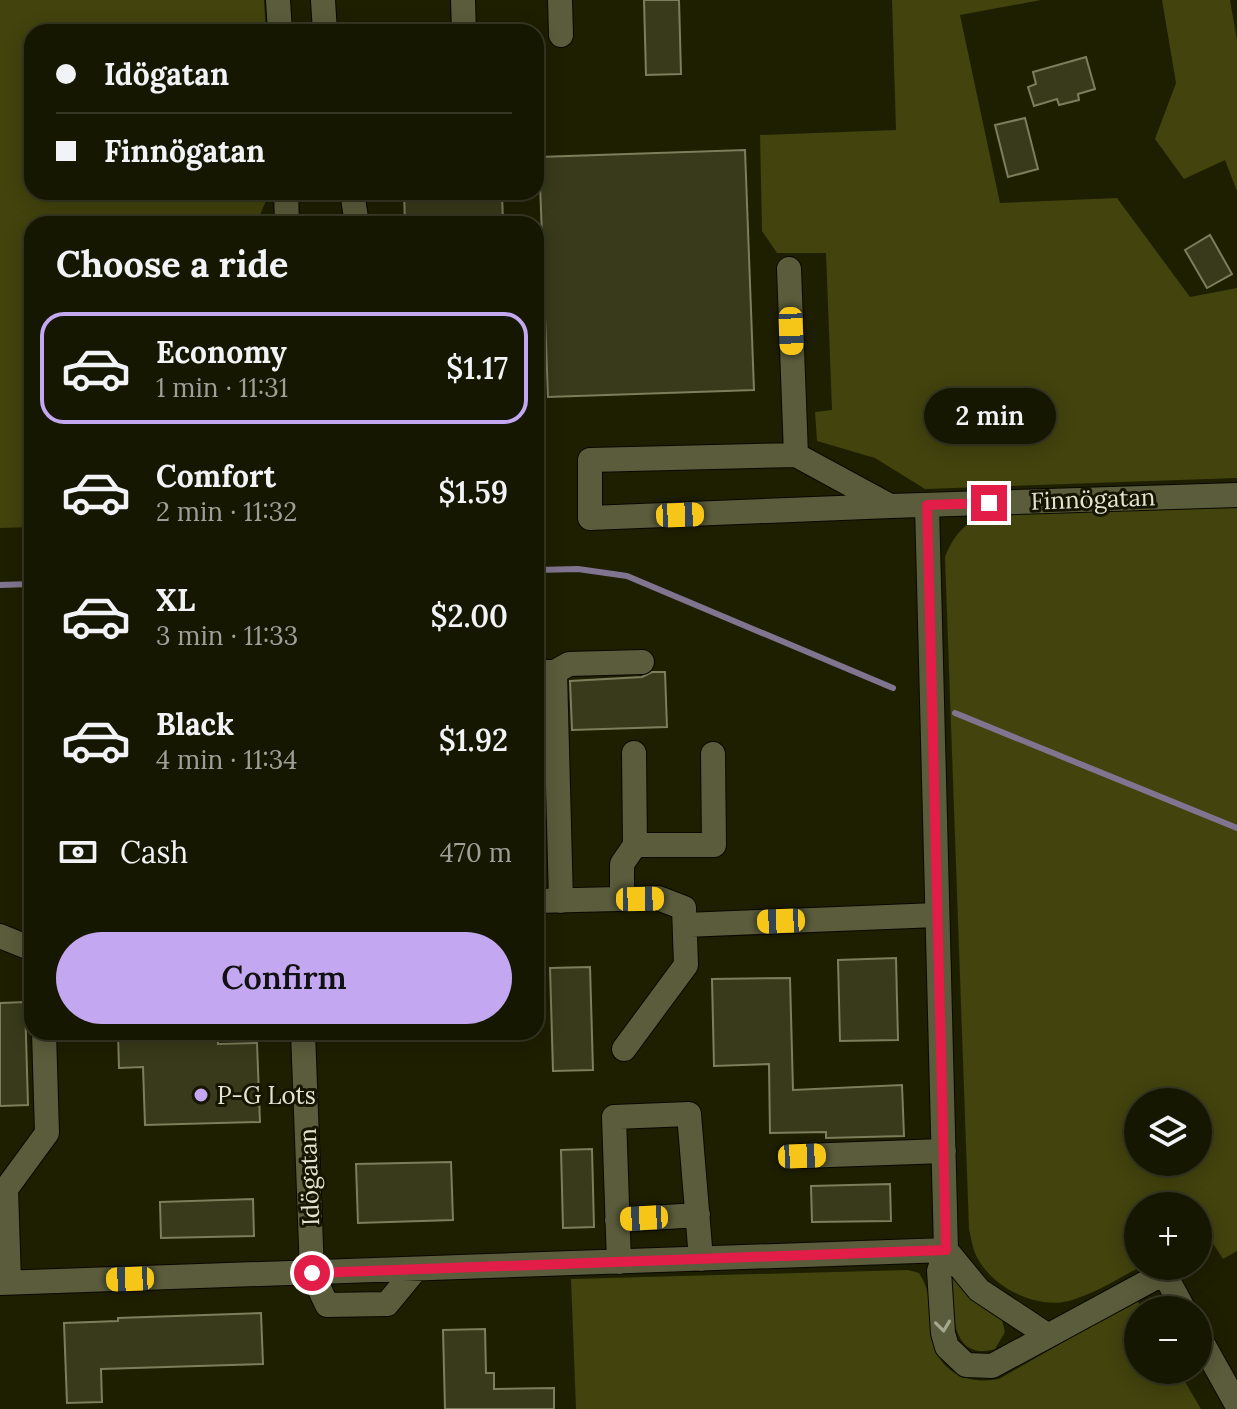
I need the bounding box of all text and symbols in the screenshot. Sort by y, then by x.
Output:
text: Idögatan [104,55,229,93]
text: Finnögatan [104,132,265,170]
text: Choose a ride [56,241,288,287]
car [778,307,804,355]
icon: car [60,332,132,404]
text: Economy [156,333,287,371]
text: $1.17 [446,349,508,387]
text: 1 min · 11:31 [156,371,288,404]
callout: 2 min [923,387,1055,443]
text: 2 min [956,399,1024,432]
icon: car [60,456,132,528]
text: Comfort [156,457,276,495]
text: $1.59 [439,473,508,511]
street label: Finnögatan [1030,481,1156,517]
route end [971,485,1007,521]
text: 2 min · 11:32 [156,495,297,528]
car [656,502,704,528]
icon: car [60,580,132,652]
text: XL [156,581,195,619]
text: $2.00 [430,597,508,635]
text: 3 min · 11:33 [156,619,298,652]
icon: car [60,704,132,776]
text: Black [156,705,234,743]
text: $1.92 [439,721,508,759]
text: 4 min · 11:34 [156,743,297,776]
icon: cash [56,830,100,874]
text: Cash [120,833,188,871]
text: 470 m [440,836,512,869]
car [616,887,664,911]
car [757,908,805,934]
button: Confirm [56,932,512,1024]
place label: P-G Lots [217,1080,316,1111]
marker: P-G Lots [192,1086,210,1104]
map controls [1124,1088,1212,1384]
button: layers [1124,1088,1212,1176]
street label: Idögatan [292,1128,326,1226]
car [778,1143,826,1169]
button: + [1124,1192,1212,1280]
car [619,1205,669,1231]
route start [294,1255,330,1291]
car [106,1266,154,1292]
button: − [1124,1296,1212,1384]
one-way arrow [934,1320,951,1333]

